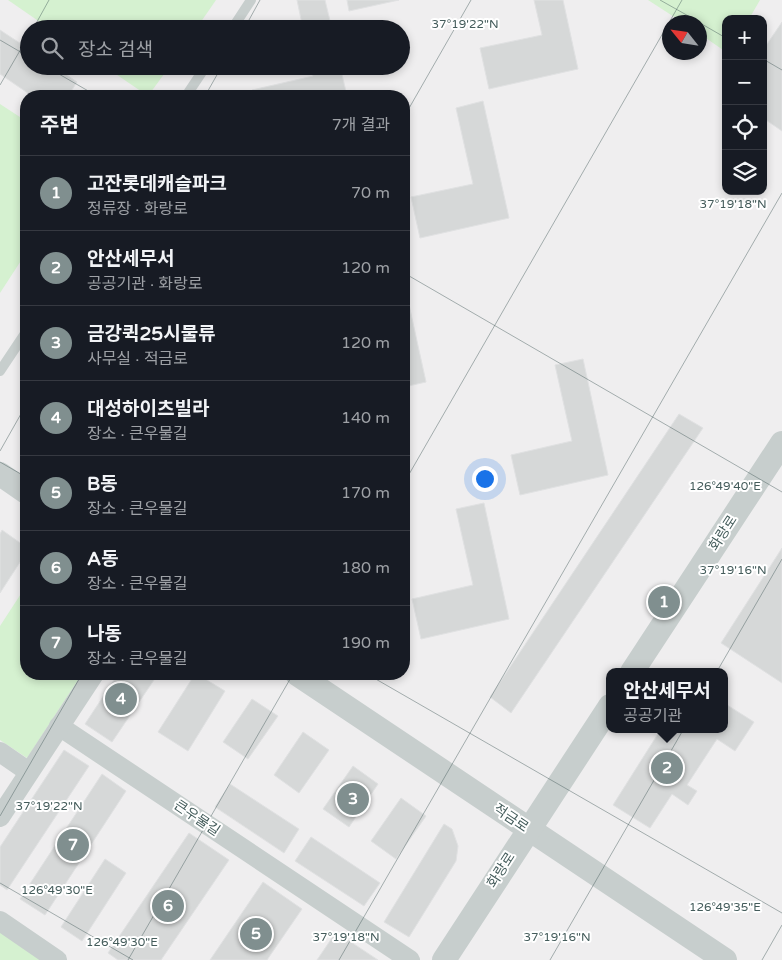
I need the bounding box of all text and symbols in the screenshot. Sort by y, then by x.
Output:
north arrow [662,15,707,60]
map controls [722,15,767,195]
button: + [722,15,767,60]
text: 37°19'22"N [431,17,499,31]
search box [20,20,410,75]
icon: search [38,34,66,62]
text: 장소 검색 [78,39,153,61]
button: − [722,60,767,105]
button: locate [722,105,767,150]
text: 주변 [40,113,79,138]
text: 7개 결과 [332,115,390,135]
button: layers [722,150,767,195]
text: 고잔롯데캐슬파크 [87,173,227,195]
text: 1 [51,183,61,203]
text: 70 m [351,183,390,203]
text: 37°19'18"N [699,197,767,211]
text: 정류장 · 화랑로 [87,199,188,219]
text: 안산세무서 [87,248,174,270]
text: 2 [51,258,61,278]
text: 120 m [341,258,390,278]
text: 공공기관 · 화랑로 [87,274,203,294]
text: 금강퀵25시물류 [87,323,216,345]
text: 3 [51,333,61,353]
text: 120 m [341,333,390,353]
text: 사무실 · 적금로 [87,349,188,369]
text: 대성하이츠빌라 [87,398,209,420]
text: 4 [51,408,61,428]
text: 140 m [341,408,390,428]
text: 장소 · 큰우물길 [87,424,188,444]
your location [472,466,498,492]
text: B동 [87,473,118,495]
text: 126°49'40"E [689,479,761,493]
text: 5 [51,483,61,503]
text: 170 m [341,483,390,503]
text: 장소 · 큰우물길 [87,499,188,519]
street label: 화랑로 [705,512,741,554]
text: A동 [87,548,119,570]
text: 6 [51,558,61,578]
text: 180 m [341,558,390,578]
text: 37°19'16"N [699,563,767,577]
text: 장소 · 큰우물길 [87,574,188,594]
pin: 1 [648,583,680,621]
text: 나동 [87,623,122,645]
text: 7 [51,633,61,653]
text: 190 m [341,633,390,653]
text: 장소 · 큰우물길 [87,649,188,669]
popup [606,668,728,733]
pin: 4 [105,680,137,718]
text: 안산세무서 [623,680,711,702]
text: 공공기관 [623,706,682,726]
pin: 2 [651,749,683,787]
pin: 3 [337,780,369,818]
street label: 큰우물길 [171,797,223,839]
text: 37°19'22"N [15,799,83,813]
street label: 적금로 [490,800,532,836]
pin: 7 [57,826,89,864]
street label: 화랑로 [483,849,519,891]
text: 126°49'30"E [21,883,93,897]
pin: 6 [152,887,184,925]
text: 126°49'35"E [689,900,761,914]
pin: 5 [240,915,272,953]
text: 37°19'18"N [312,930,380,944]
text: 37°19'16"N [523,930,591,944]
text: 126°49'30"E [86,935,158,949]

